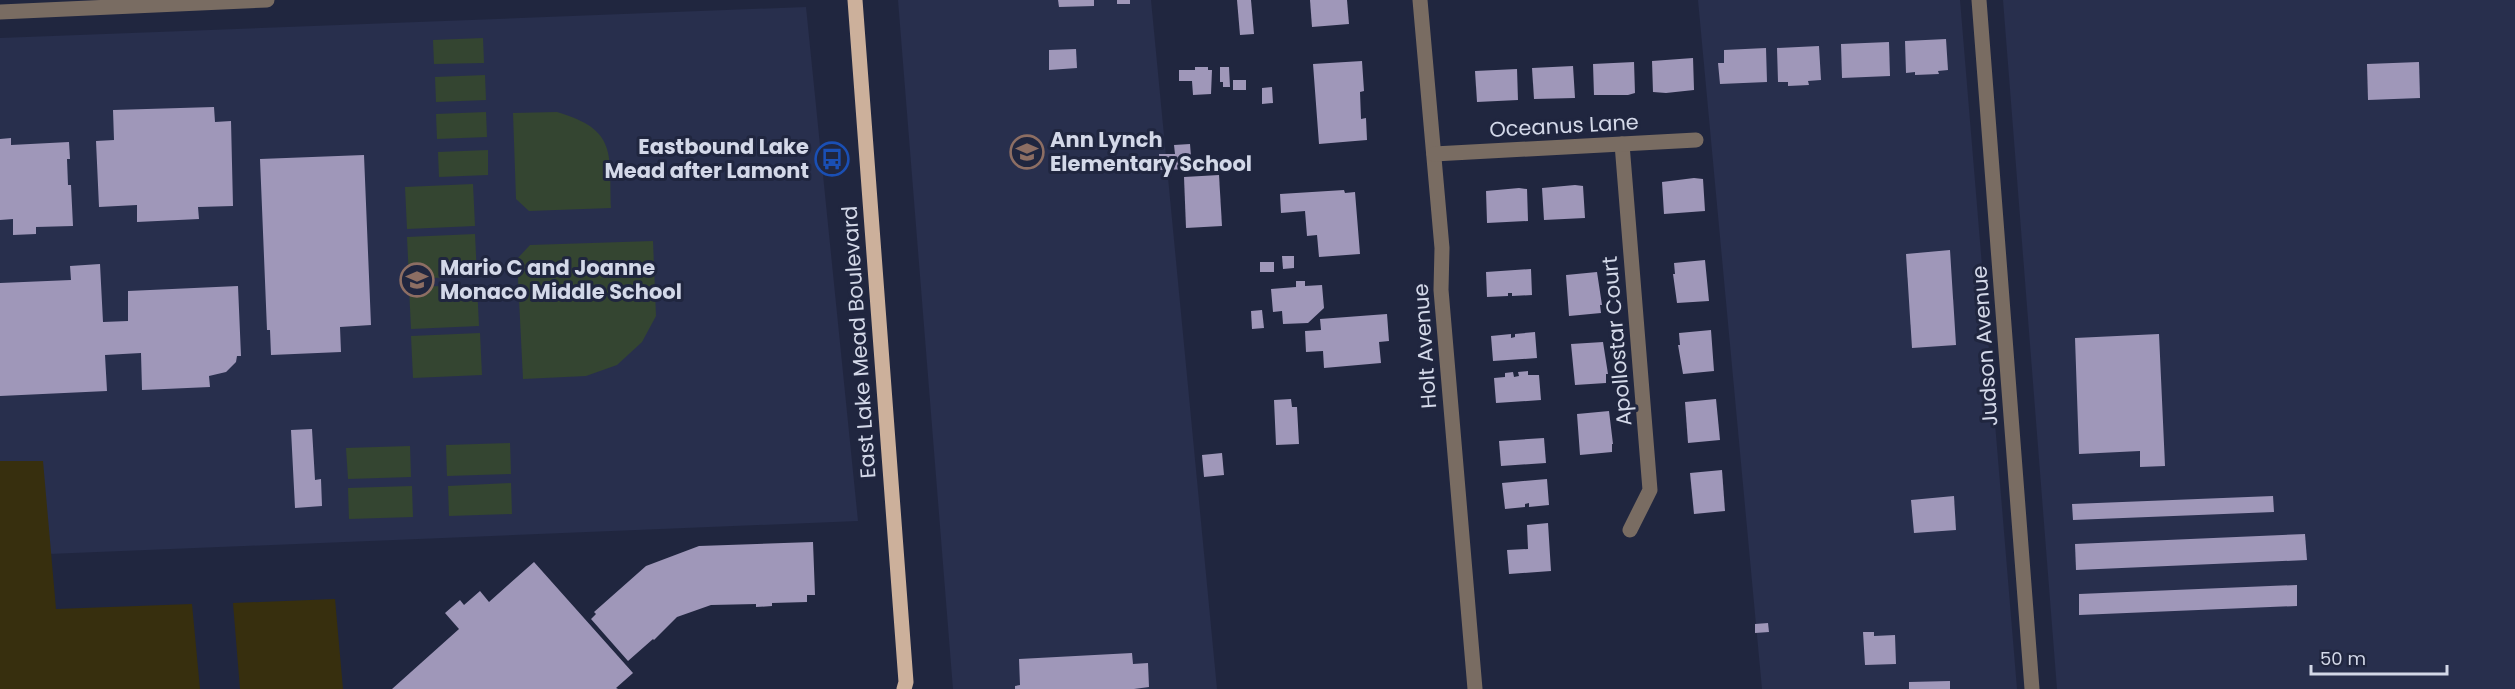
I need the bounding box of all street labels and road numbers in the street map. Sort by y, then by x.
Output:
street label: Oceanus Lane [1488,107,1639,144]
street label: East Lake Mead Boulevard [835,205,882,479]
street label: Apollostar Court [1595,255,1638,427]
street label: Judson Avenue [1964,265,2005,427]
street label: Holt Avenue [1406,283,1443,410]

